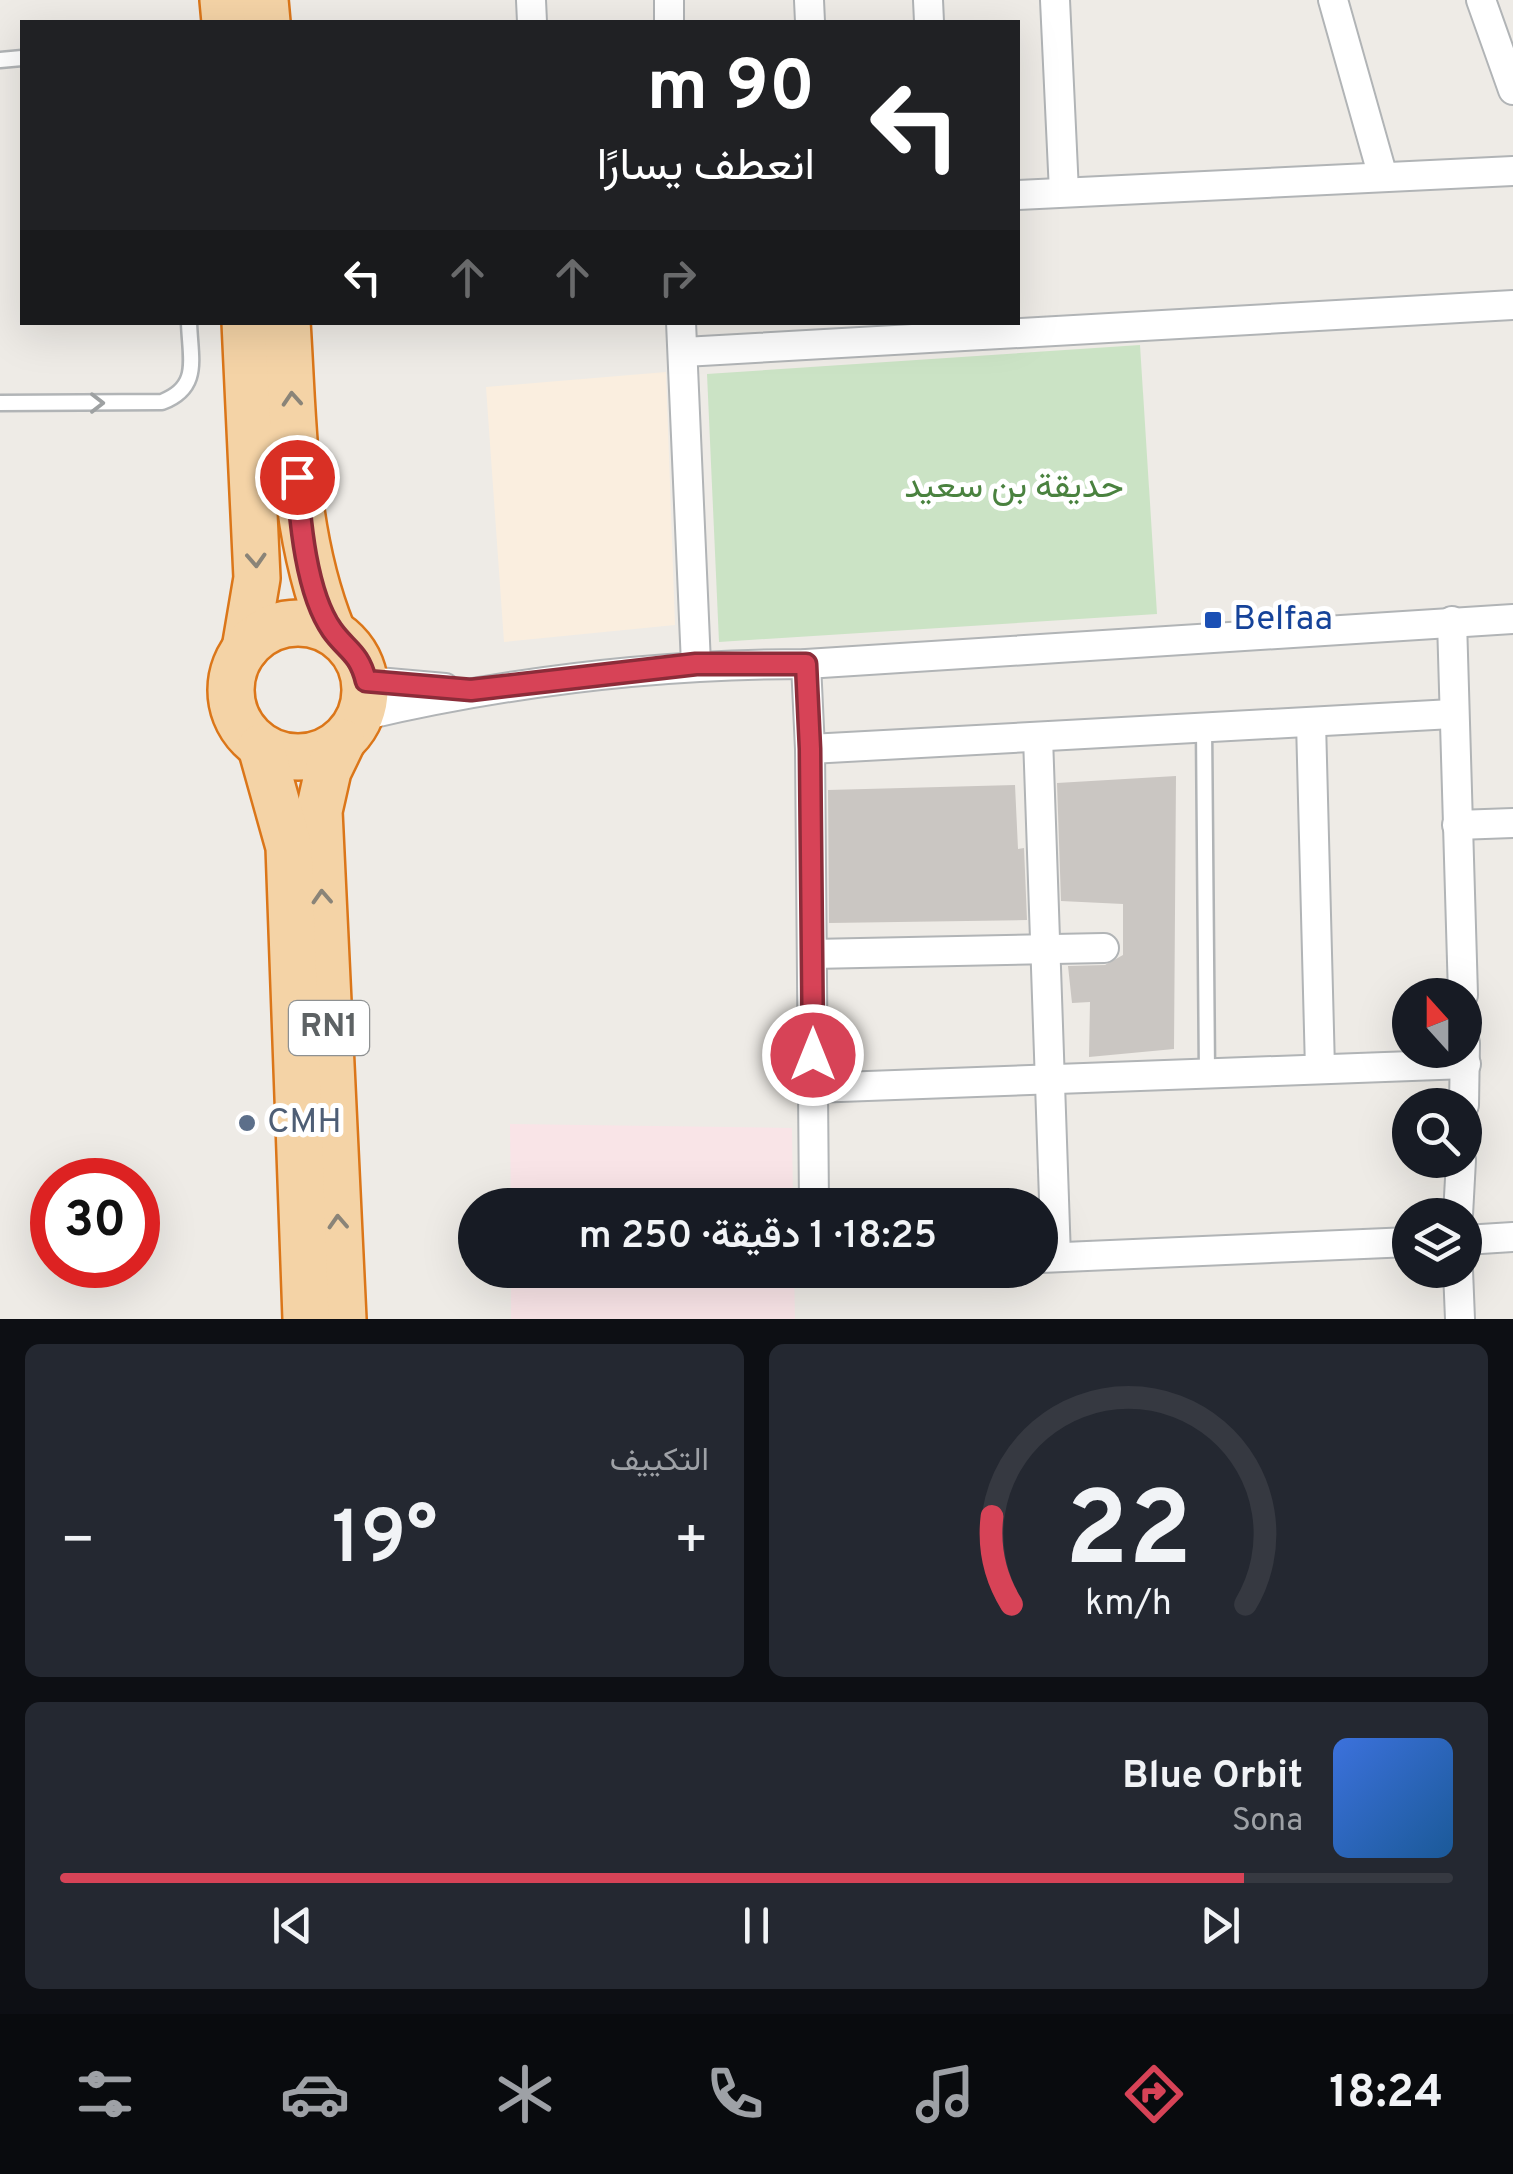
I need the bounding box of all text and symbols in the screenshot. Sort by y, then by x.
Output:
text: 90 m [647,46,815,135]
icon: left [850,60,980,190]
text: انعطف يسارًا [597,139,815,196]
icon: left [335,250,390,305]
icon: ahead [440,250,495,305]
icon: ahead [545,250,600,305]
icon: right [650,250,705,305]
one-way arrow [282,390,303,406]
one-way arrow [90,392,106,413]
pin [255,435,340,520]
icon: arrive [270,450,325,505]
park label: حديقة بن سعيد [904,466,1124,510]
one-way arrow [245,552,266,568]
place label: Belfaa [1233,598,1333,642]
marker: Belfaa [1202,609,1224,631]
one-way arrow [312,889,333,905]
north arrow [1392,978,1482,1068]
map controls [1392,978,1482,1288]
road number: RN1 [289,1001,369,1055]
position arrow [761,1003,865,1107]
button: search [1392,1088,1482,1178]
place label: CMH [267,1101,342,1145]
marker: CMH [236,1112,258,1134]
speed limit sign: 30 [30,1158,160,1288]
button: layers [1392,1198,1482,1288]
one-way arrow [328,1213,349,1229]
text: 18:25 · 1 دقيقة · 250 m [579,1213,937,1262]
text: التكييف [610,1442,709,1482]
text: 22 [1065,1470,1192,1602]
text: 19° [331,1495,438,1590]
text: − [60,1508,95,1578]
text: + [674,1508,709,1578]
text: km/h [1085,1582,1172,1628]
text: Blue Orbit [1122,1753,1303,1802]
text: Sona [1232,1802,1303,1842]
icon: previous [265,1898,320,1953]
icon: pause [729,1898,784,1953]
icon: next [1193,1898,1248,1953]
icon: filters [70,2059,140,2129]
icon: car [280,2059,350,2129]
icon: climate [490,2059,560,2129]
icon: phone [700,2059,770,2129]
icon: music [910,2059,980,2129]
icon: directions [1119,2059,1189,2129]
text: 18:24 [1329,2066,1443,2123]

